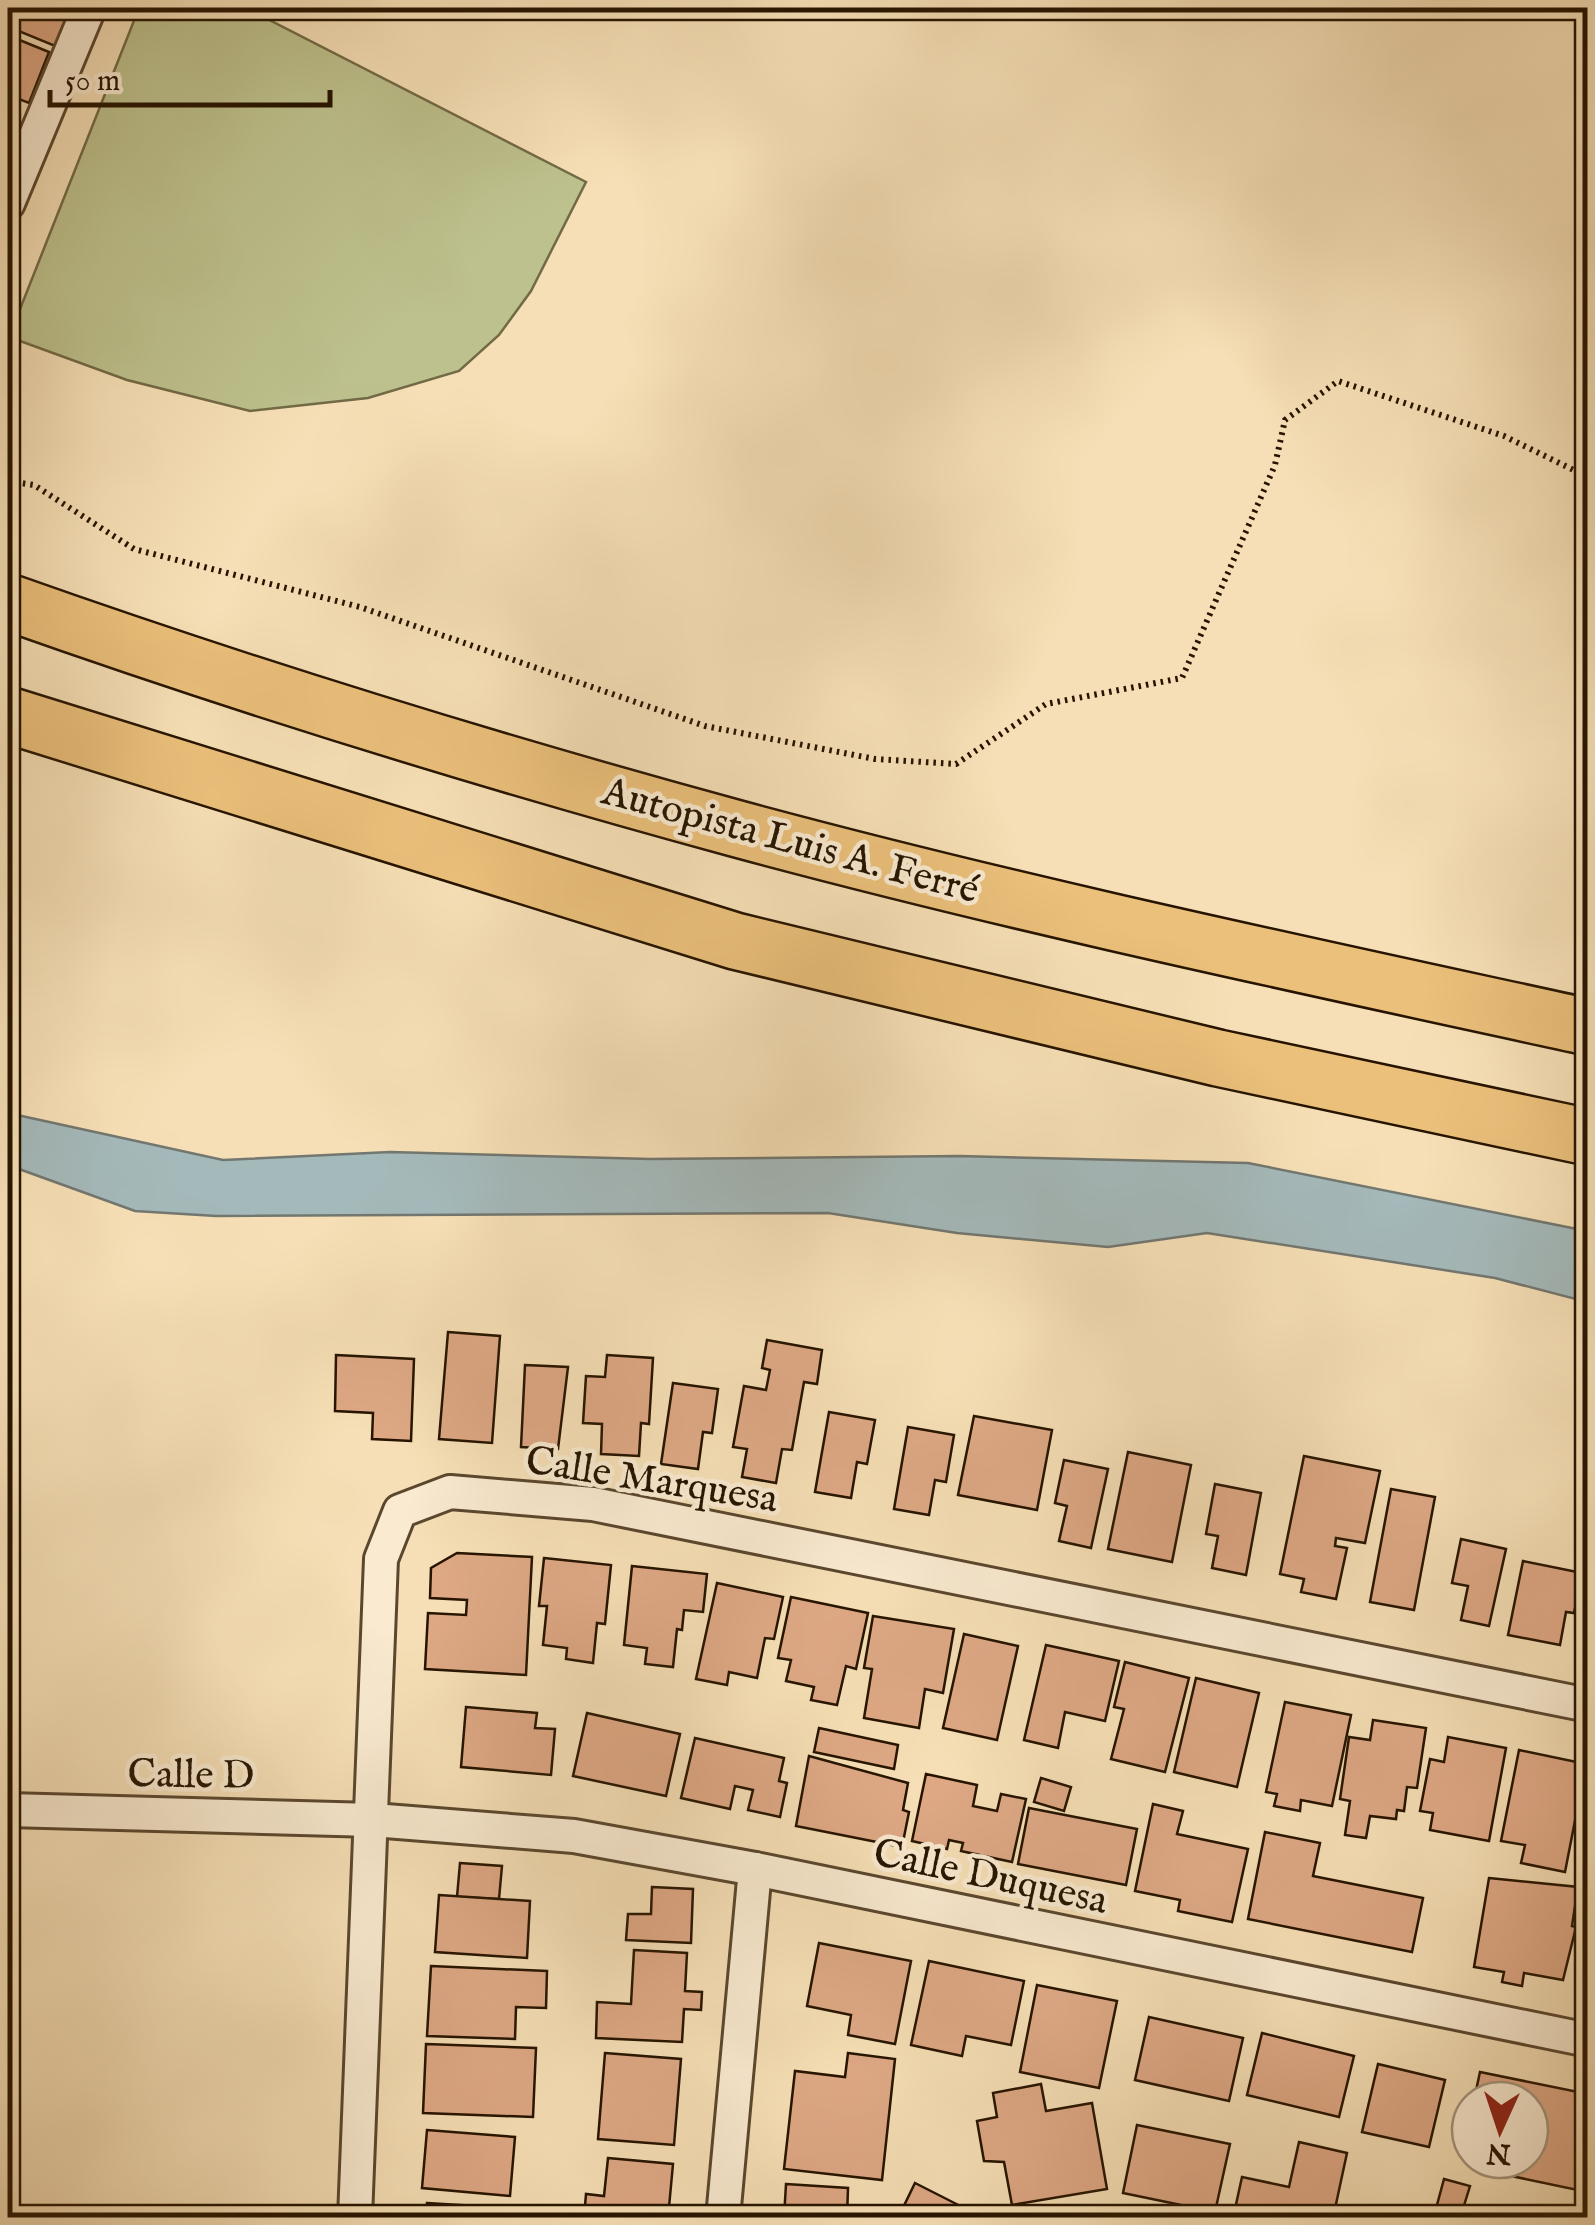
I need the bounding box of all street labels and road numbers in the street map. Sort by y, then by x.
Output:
street label: Autopista Luis A. Ferré [595,767,984,917]
street label: Calle Marquesa [522,1436,782,1527]
street label: Calle D [127,1750,255,1803]
street label: Calle Duquesa [869,1829,1113,1928]

